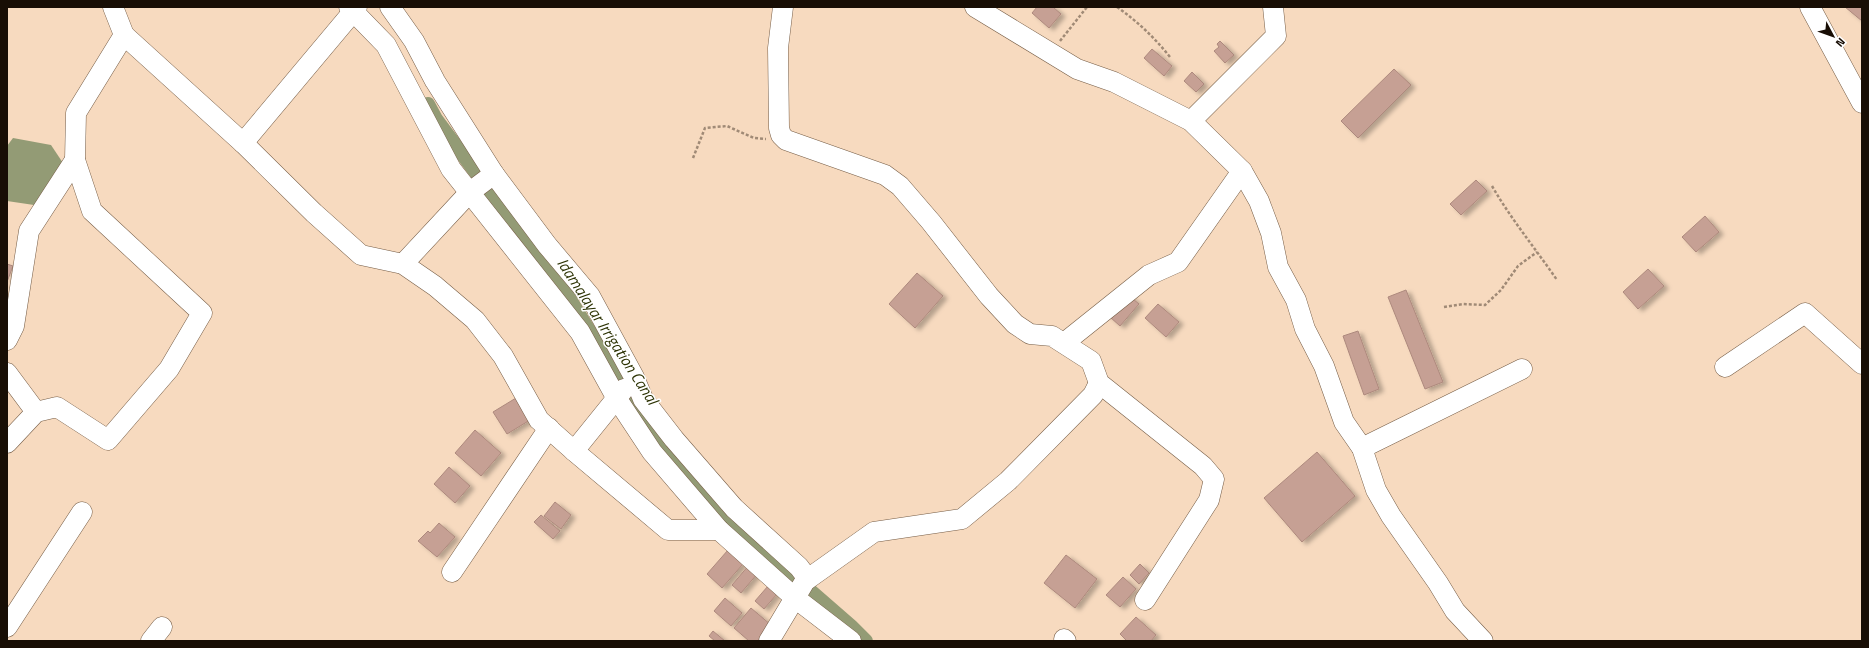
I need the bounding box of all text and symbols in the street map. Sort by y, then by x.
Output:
north arrow [1813,16,1853,56]
text: N [1832,34,1849,51]
water label: Idamalayar Irrigation Canal [551,253,665,410]

